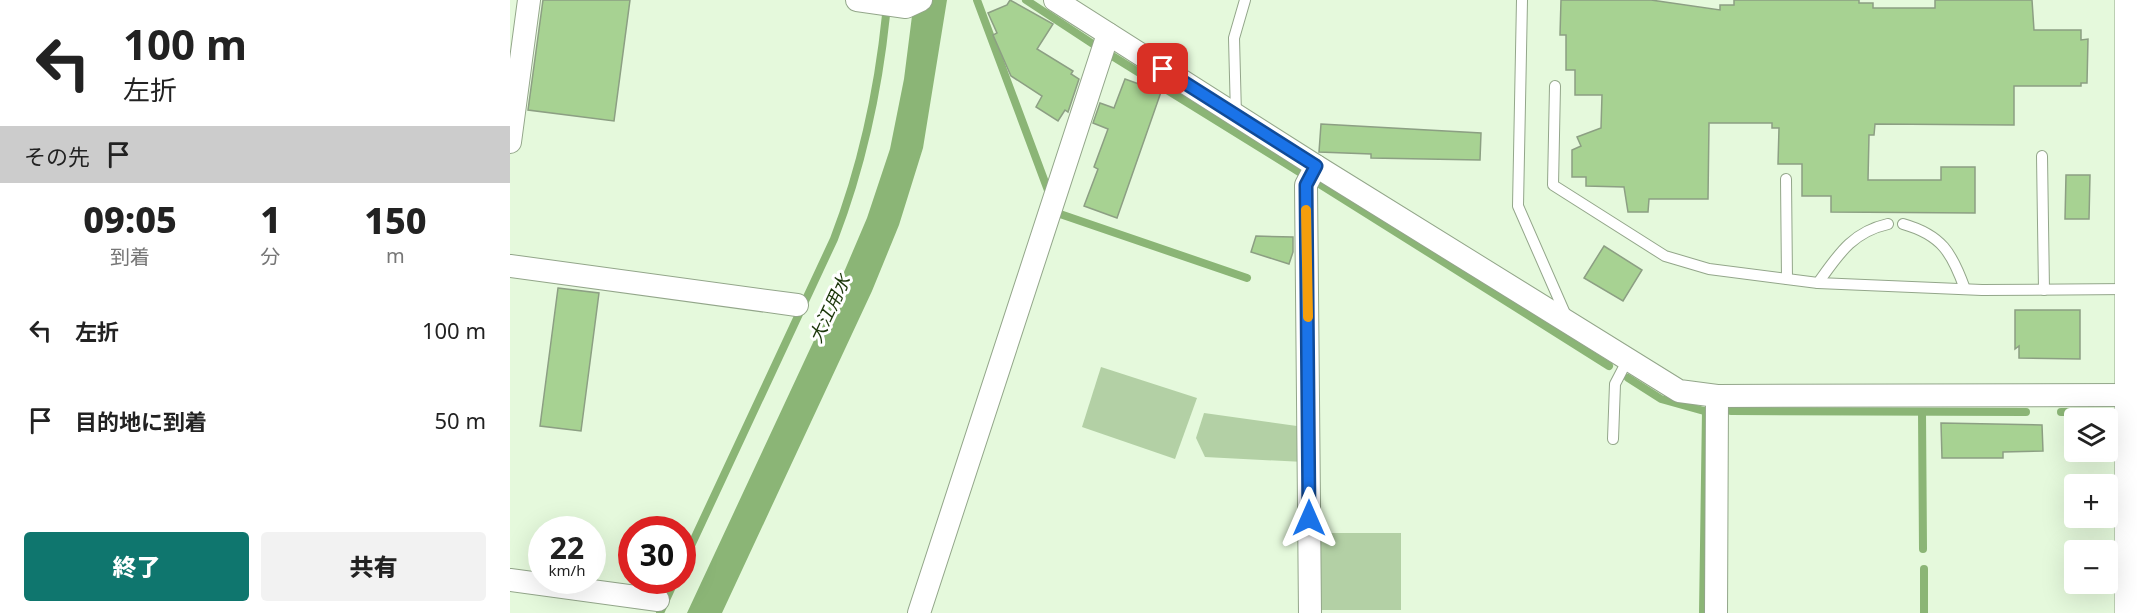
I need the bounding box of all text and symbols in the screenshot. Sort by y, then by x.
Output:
text: 100 m [123,15,247,72]
icon: left [24,24,102,102]
pin [1137,43,1188,94]
icon: arrive [1146,52,1179,85]
text: 左折 [123,71,177,108]
icon: arrive [102,138,135,171]
text: その先 [24,141,90,171]
text: 09:05 [83,195,177,244]
text: 1 [260,195,281,244]
text: 150 [364,196,427,245]
text: m [386,242,405,269]
text: 到着 [110,243,150,270]
text: 分 [261,243,281,270]
water label: 大江用水 [803,269,856,346]
icon: left [24,314,57,347]
text: 100 m [422,315,486,345]
text: 左折 [75,316,119,346]
icon: arrive [24,404,57,437]
text: 50 m [435,405,486,435]
text: 目的地に到着 [75,406,207,436]
map controls [2064,408,2118,594]
button: layers [2064,408,2118,462]
button: + [2064,474,2118,528]
position arrow [1277,486,1341,550]
speed limit sign: 30 [618,516,696,594]
text: 22 [550,527,584,568]
button: 終了 [24,532,249,601]
button: 共有 [261,532,486,601]
button: − [2064,540,2118,594]
text: km/h [549,560,585,580]

